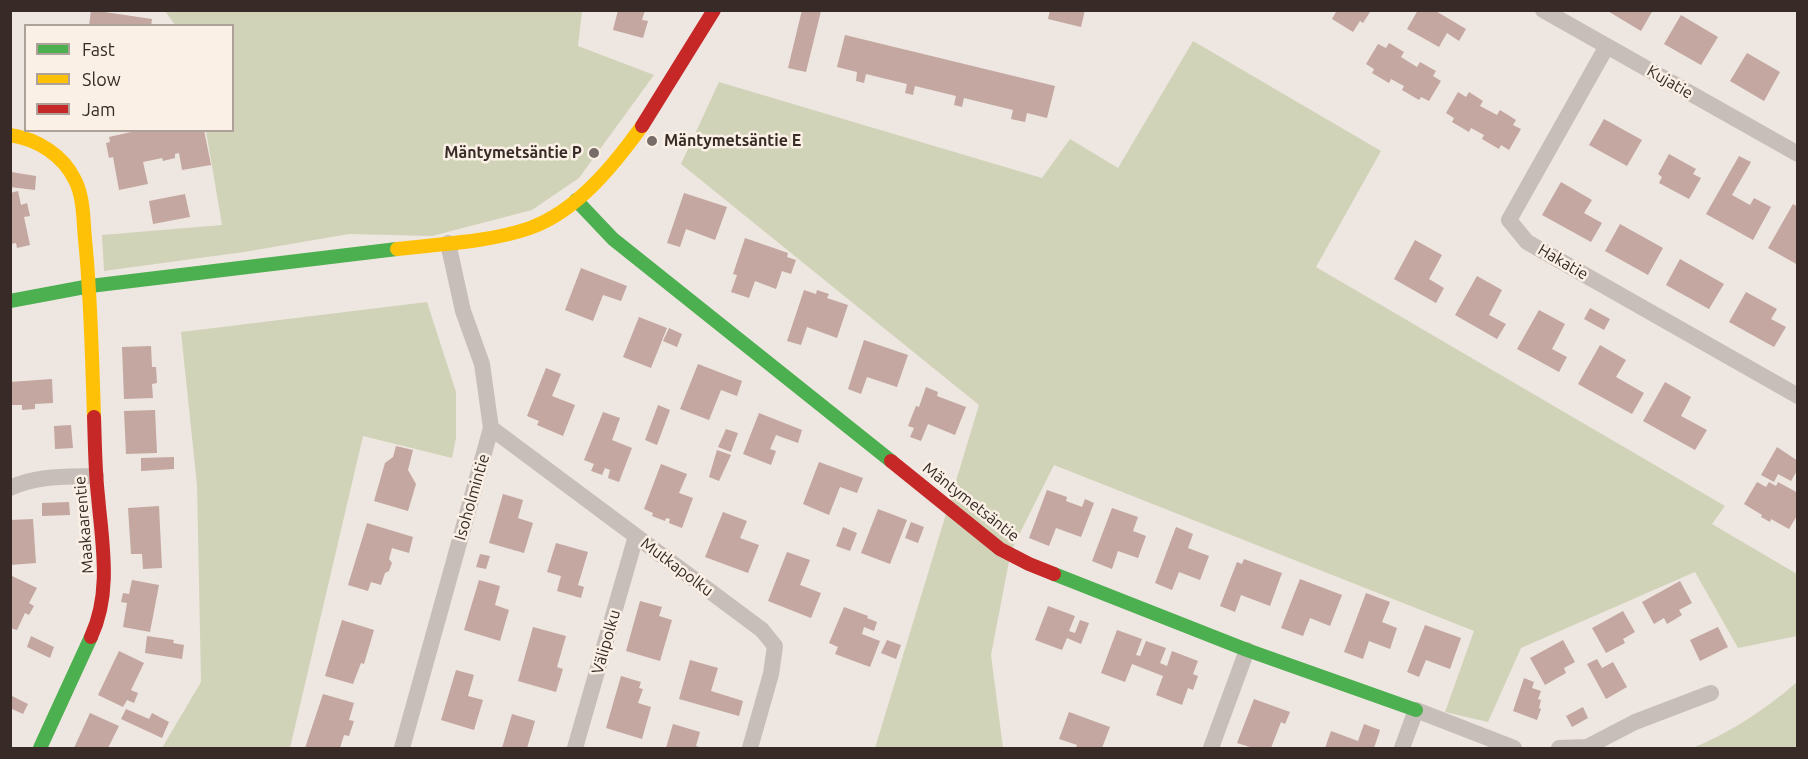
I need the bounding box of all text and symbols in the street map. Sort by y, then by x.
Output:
legend [24,24,234,132]
text: Fast [82,39,115,59]
street label: Kujatie [1644,61,1696,103]
text: Slow [82,69,121,89]
text: Jam [82,99,116,119]
place label: Mäntymetsäntie E [664,131,801,151]
marker: Mäntymetsäntie E [645,134,659,148]
place label: Mäntymetsäntie P [444,143,582,163]
marker: Mäntymetsäntie P [587,146,601,160]
street label: Hakatie [1535,240,1591,284]
street label: Isoholmintie [451,452,493,542]
street label: Mäntymetsäntie [919,458,1023,546]
street label: Maakaarentie [70,475,98,575]
street label: Mutkapolku [637,534,717,600]
street label: Välipolku [588,607,624,677]

